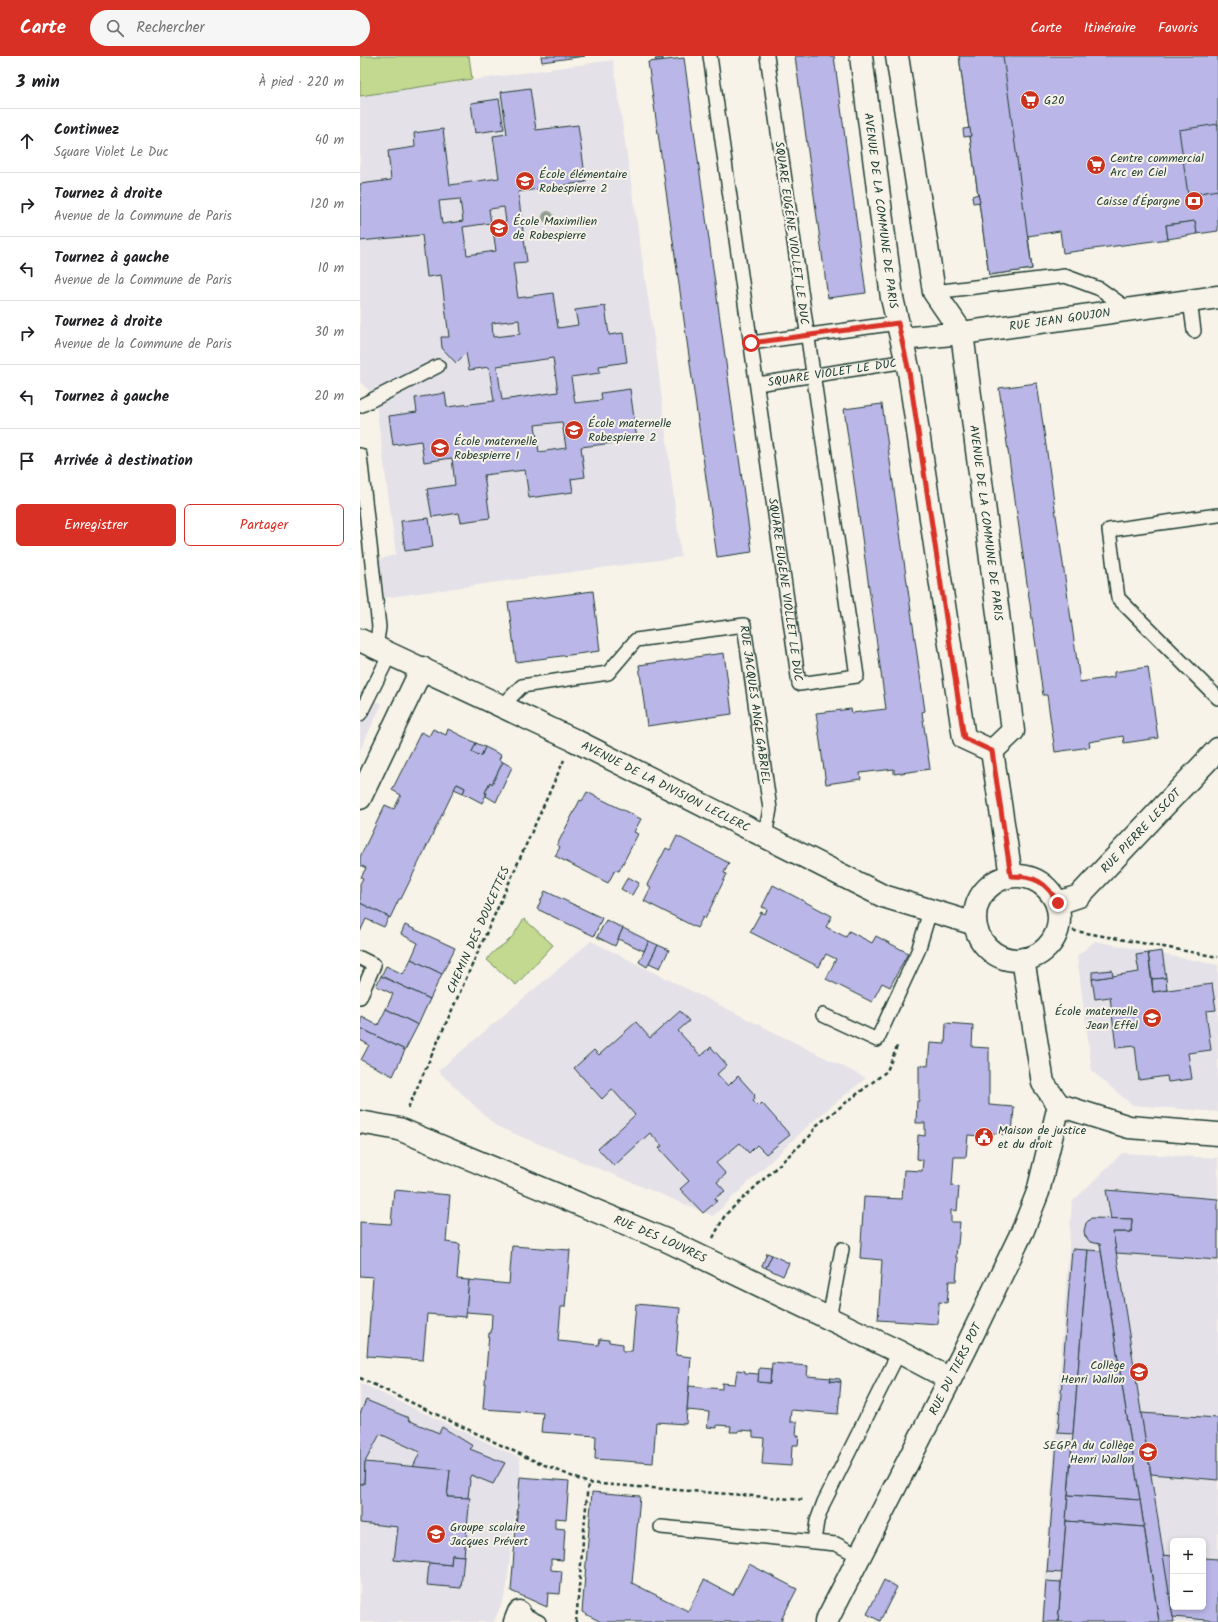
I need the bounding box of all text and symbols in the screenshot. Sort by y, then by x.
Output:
search box [90,10,370,46]
text: Carte [20,13,66,43]
text: Rechercher [136,16,205,40]
icon: search [104,17,126,39]
text: Carte [1030,17,1062,39]
text: Itinéraire [1084,17,1136,39]
text: Favoris [1158,17,1198,39]
text: 3 min [16,69,60,96]
text: À pied · 220 m [259,72,344,93]
supermarket icon: G20 [1019,89,1041,111]
place label: G20 [1044,91,1064,110]
street label: AVENUE DE LA COMMUNE DE PARIS [858,112,903,311]
text: Continuez [54,118,119,142]
icon: ahead [16,130,38,152]
text: 40 m [315,130,344,151]
street label: SQUARE EUGÉNE VIOLLET LE DUC [769,140,814,326]
text: Square Violet Le Duc [54,142,169,163]
place label: Centre commercial Arc en Ciel [1110,149,1204,182]
supermarket icon: Centre commercial Arc en Ciel [1085,154,1107,176]
place label: École élémentaire Robespierre 2 [539,165,628,198]
school or university icon: École élémentaire Robespierre 2 [514,170,536,192]
text: Tournez à droite [54,182,162,206]
bank icon: Caisse d'Épargne [1183,190,1205,212]
place label: Caisse d'Épargne [1096,192,1181,211]
icon: right [16,194,38,216]
text: 120 m [310,194,344,215]
text: Avenue de la Commune de Paris [54,206,232,227]
place label: École Maximilien de Robespierre [513,212,597,245]
school or university icon: École Maximilien de Robespierre [488,217,510,239]
text: Tournez à gauche [54,246,169,270]
icon: left [16,258,38,280]
text: 10 m [318,258,344,279]
text: Avenue de la Commune de Paris [54,270,232,291]
street label: RUE JEAN GOUJON [1008,303,1112,336]
text: Tournez à droite [54,310,162,334]
icon: right [16,322,38,344]
text: 30 m [315,322,344,343]
text: Avenue de la Commune de Paris [54,334,232,355]
route start [742,334,760,352]
street label: SQUARE VIOLET LE DUC [766,354,898,392]
text: Tournez à gauche [54,385,169,409]
icon: left [16,386,38,408]
text: 20 m [314,386,344,407]
place label: École maternelle Robespierre 2 [588,414,672,447]
school or university icon: École maternelle Robespierre 2 [563,419,585,441]
street label: AVENUE DE LA COMMUNE DE PARIS [964,424,1008,623]
place label: École maternelle Robespierre 1 [454,432,538,465]
school or university icon: École maternelle Robespierre 1 [429,437,451,459]
text: Arrivée à destination [54,449,193,473]
icon: arrive [16,450,38,472]
street label: SQUARE EUGÉNE VIOLLET LE DUC [763,497,808,683]
button: Enregistrer [16,504,176,546]
button: Partager [184,504,344,546]
street label: RUE JACQUES ANGE GABRIEL [734,624,775,786]
street label: AVENUE DE LA DIVISION LECLERC [578,736,753,837]
street label: RUE PIERRE LESCOT [1096,783,1187,878]
street label: CHEMIN DES DOUCETTES [442,863,515,997]
route end [1049,894,1067,912]
place label: École maternelle Jean Effel [1055,1002,1139,1035]
school or university icon: École maternelle Jean Effel [1141,1007,1163,1029]
place label: Maison de justice et du droit [998,1121,1087,1154]
public building icon: Maison de justice et du droit [973,1126,995,1148]
street label: RUE DES LOUVRES [611,1210,710,1268]
street label: RUE DU TIERS POT [924,1318,987,1419]
place label: Collège Henri Wallon [1061,1356,1126,1389]
school or university icon: Collège Henri Wallon [1128,1361,1150,1383]
place label: SEGPA du Collège Henri Wallon [1043,1436,1135,1469]
school or university icon: SEGPA du Collège Henri Wallon [1137,1441,1159,1463]
place label: Groupe scolaire Jacques Prévert [450,1518,529,1551]
school or university icon: Groupe scolaire Jacques Prévert [425,1523,447,1545]
map controls [1170,1538,1206,1610]
button: + [1170,1538,1206,1574]
button: − [1170,1574,1206,1610]

